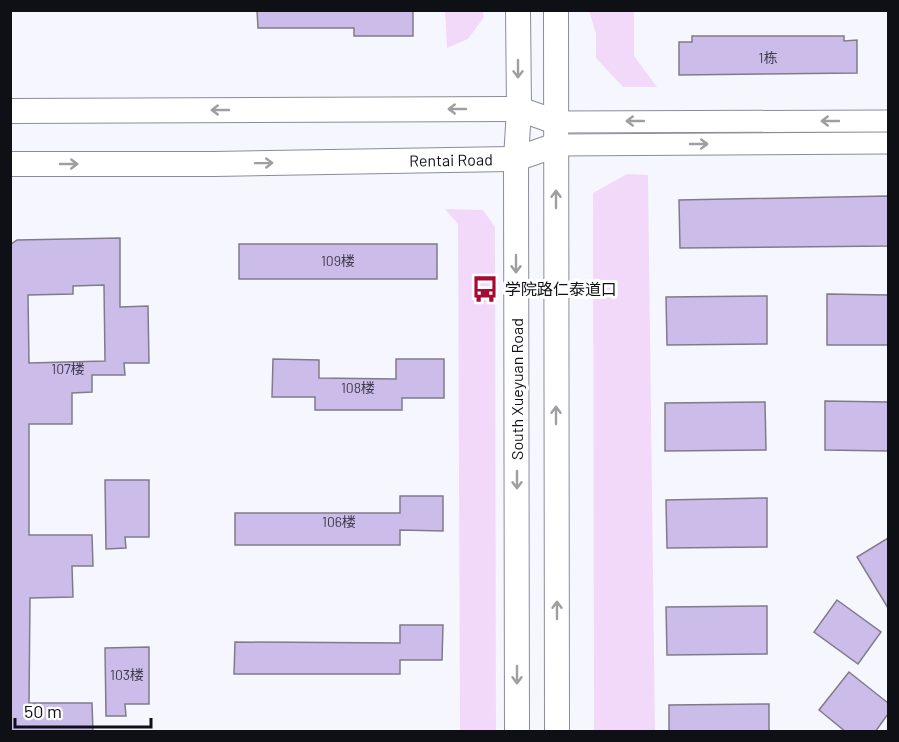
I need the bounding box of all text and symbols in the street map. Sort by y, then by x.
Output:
house number: 1栋 [759,49,777,66]
one-way arrow [512,58,524,78]
one-way arrow [448,103,468,115]
one-way arrow [211,104,231,116]
one-way arrow [626,115,646,127]
one-way arrow [821,115,841,127]
one-way arrow [688,139,708,150]
street label: Rentai Road [409,149,493,170]
one-way arrow [253,157,273,169]
one-way arrow [58,158,78,170]
one-way arrow [550,190,562,210]
house number: 109楼 [321,252,355,269]
one-way arrow [510,253,522,273]
bus stop icon: 学院路仁泰道口 [470,274,500,304]
place label: 学院路仁泰道口 [505,279,617,298]
street label: South Xueyuan Road [507,318,526,460]
house number: 107楼 [51,360,85,377]
house number: 108楼 [341,379,375,396]
one-way arrow [550,406,562,426]
one-way arrow [511,469,523,489]
house number: 106楼 [322,513,356,530]
one-way arrow [551,601,563,621]
one-way arrow [511,664,523,684]
house number: 103楼 [110,666,144,683]
scale bar [15,691,152,729]
text: 50 m [24,700,62,722]

